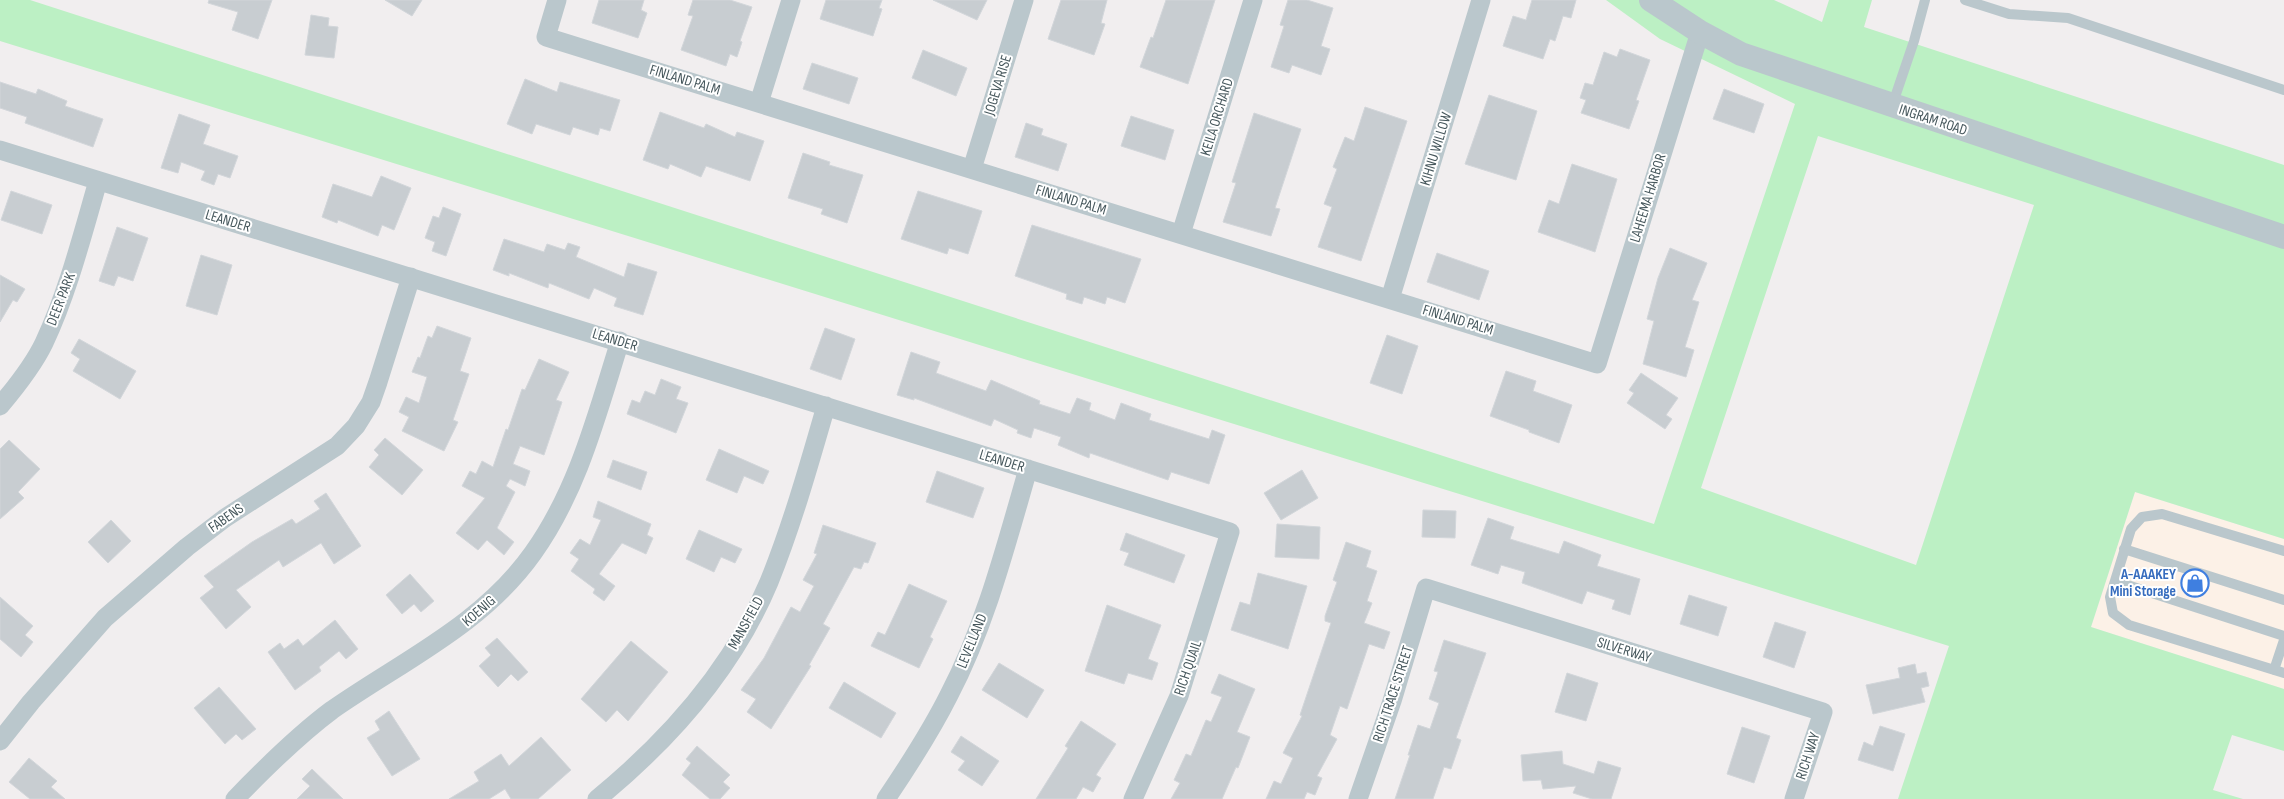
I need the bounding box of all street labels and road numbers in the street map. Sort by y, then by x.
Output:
street label: JOGEVA RISE [980,53,1016,118]
street label: FINLAND PALM [647,60,723,100]
street label: KEILA ORCHARD [1196,76,1238,158]
street label: INGRAM ROAD [1896,100,1970,140]
street label: KIHNU WILLOW [1416,110,1456,188]
street label: LAHEEMA HARBOR [1625,151,1671,245]
street label: FINLAND PALM [1033,180,1109,220]
street label: LEANDER [203,205,253,237]
street label: DEER PARK [42,270,80,328]
street label: FINLAND PALM [1420,300,1496,340]
street label: LEANDER [590,324,640,356]
street label: LEANDER [977,445,1027,477]
street label: FABENS [205,499,247,537]
street label: KOENIG [458,591,500,631]
street label: MANSFIELD [724,593,768,653]
street label: LEVELLAND [952,611,992,671]
street label: SILVERWAY [1595,633,1654,667]
street label: RICH QUAIL [1170,638,1206,698]
street label: RICH TRACE STREET [1369,643,1417,745]
street label: RICH WAY [1791,729,1825,782]

